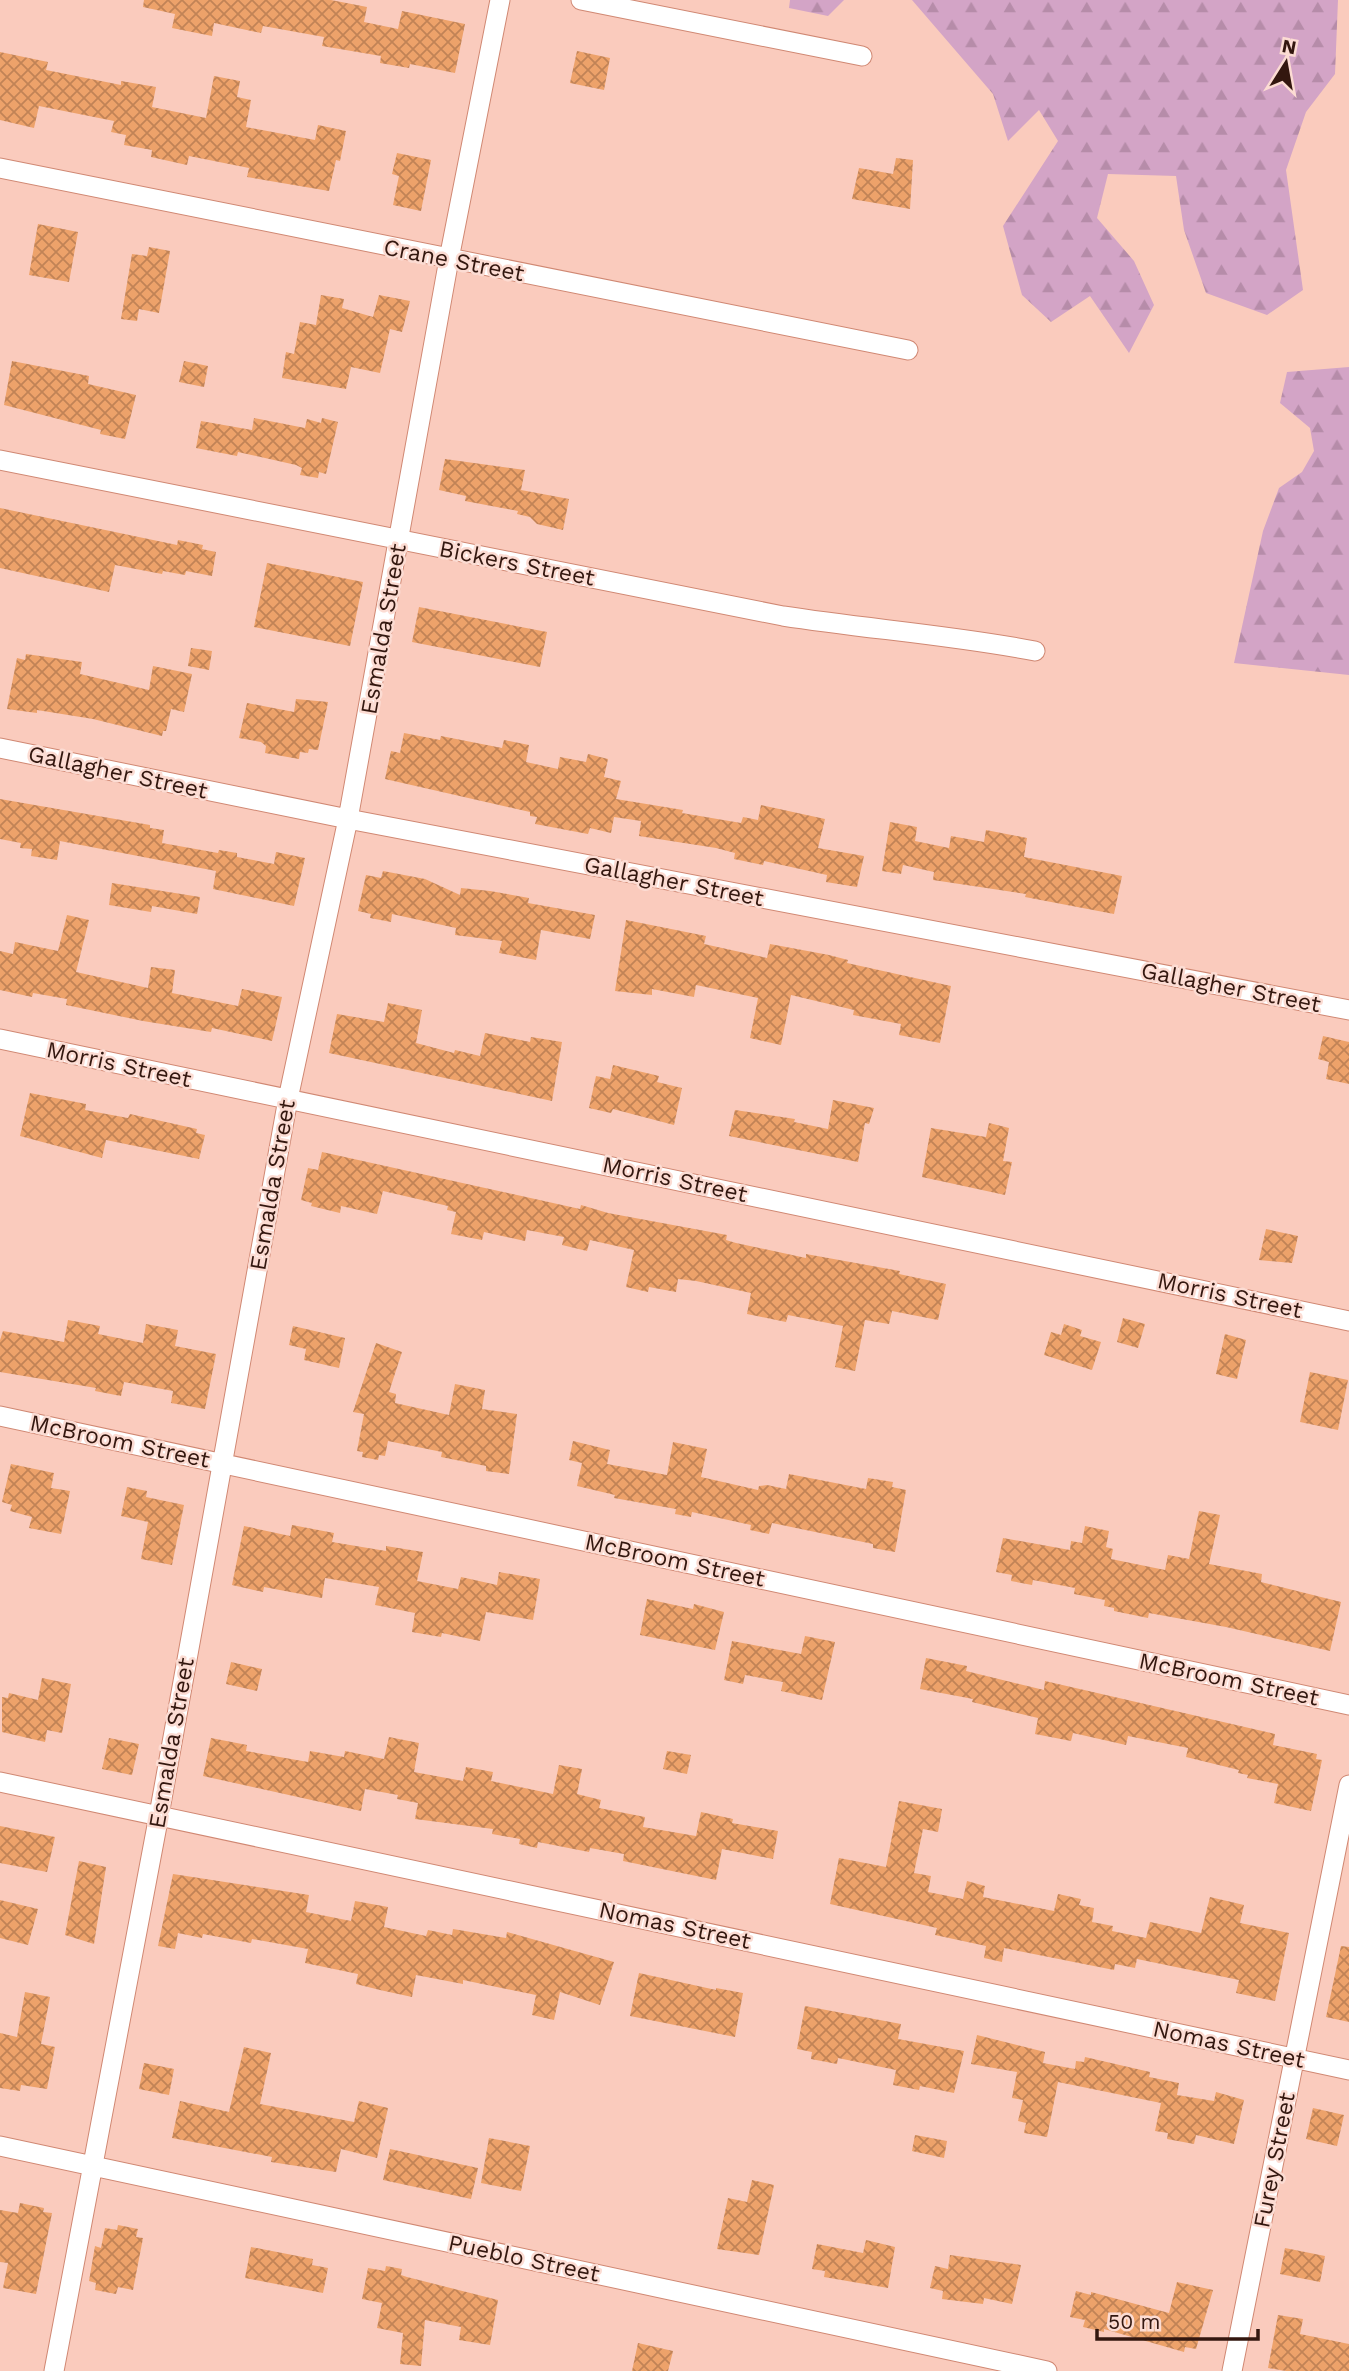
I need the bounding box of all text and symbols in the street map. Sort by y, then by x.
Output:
north arrow [1251,28,1321,98]
text: N [1280,34,1298,59]
street label: Crane Street [381,234,527,287]
street label: Bickers Street [437,535,597,592]
street label: Esmalda Street [355,541,412,717]
street label: Gallagher Street [26,740,210,805]
street label: Gallagher Street [582,851,766,912]
street label: Gallagher Street [1139,957,1323,1018]
street label: Morris Street [44,1036,194,1093]
street label: Esmalda Street [244,1097,301,1273]
street label: Morris Street [600,1151,750,1208]
street label: Morris Street [1155,1267,1305,1324]
street label: McBroom Street [28,1409,213,1474]
street label: McBroom Street [583,1528,768,1593]
street label: McBroom Street [1137,1647,1322,1712]
street label: Esmalda Street [143,1655,200,1831]
street label: Nomas Street [596,1896,754,1955]
street label: Nomas Street [1150,2015,1308,2074]
street label: Furey Street [1248,2090,1301,2230]
street label: Pueblo Street [446,2229,602,2288]
scale bar [1097,2298,1258,2342]
text: 50 m [1108,2309,1160,2334]

